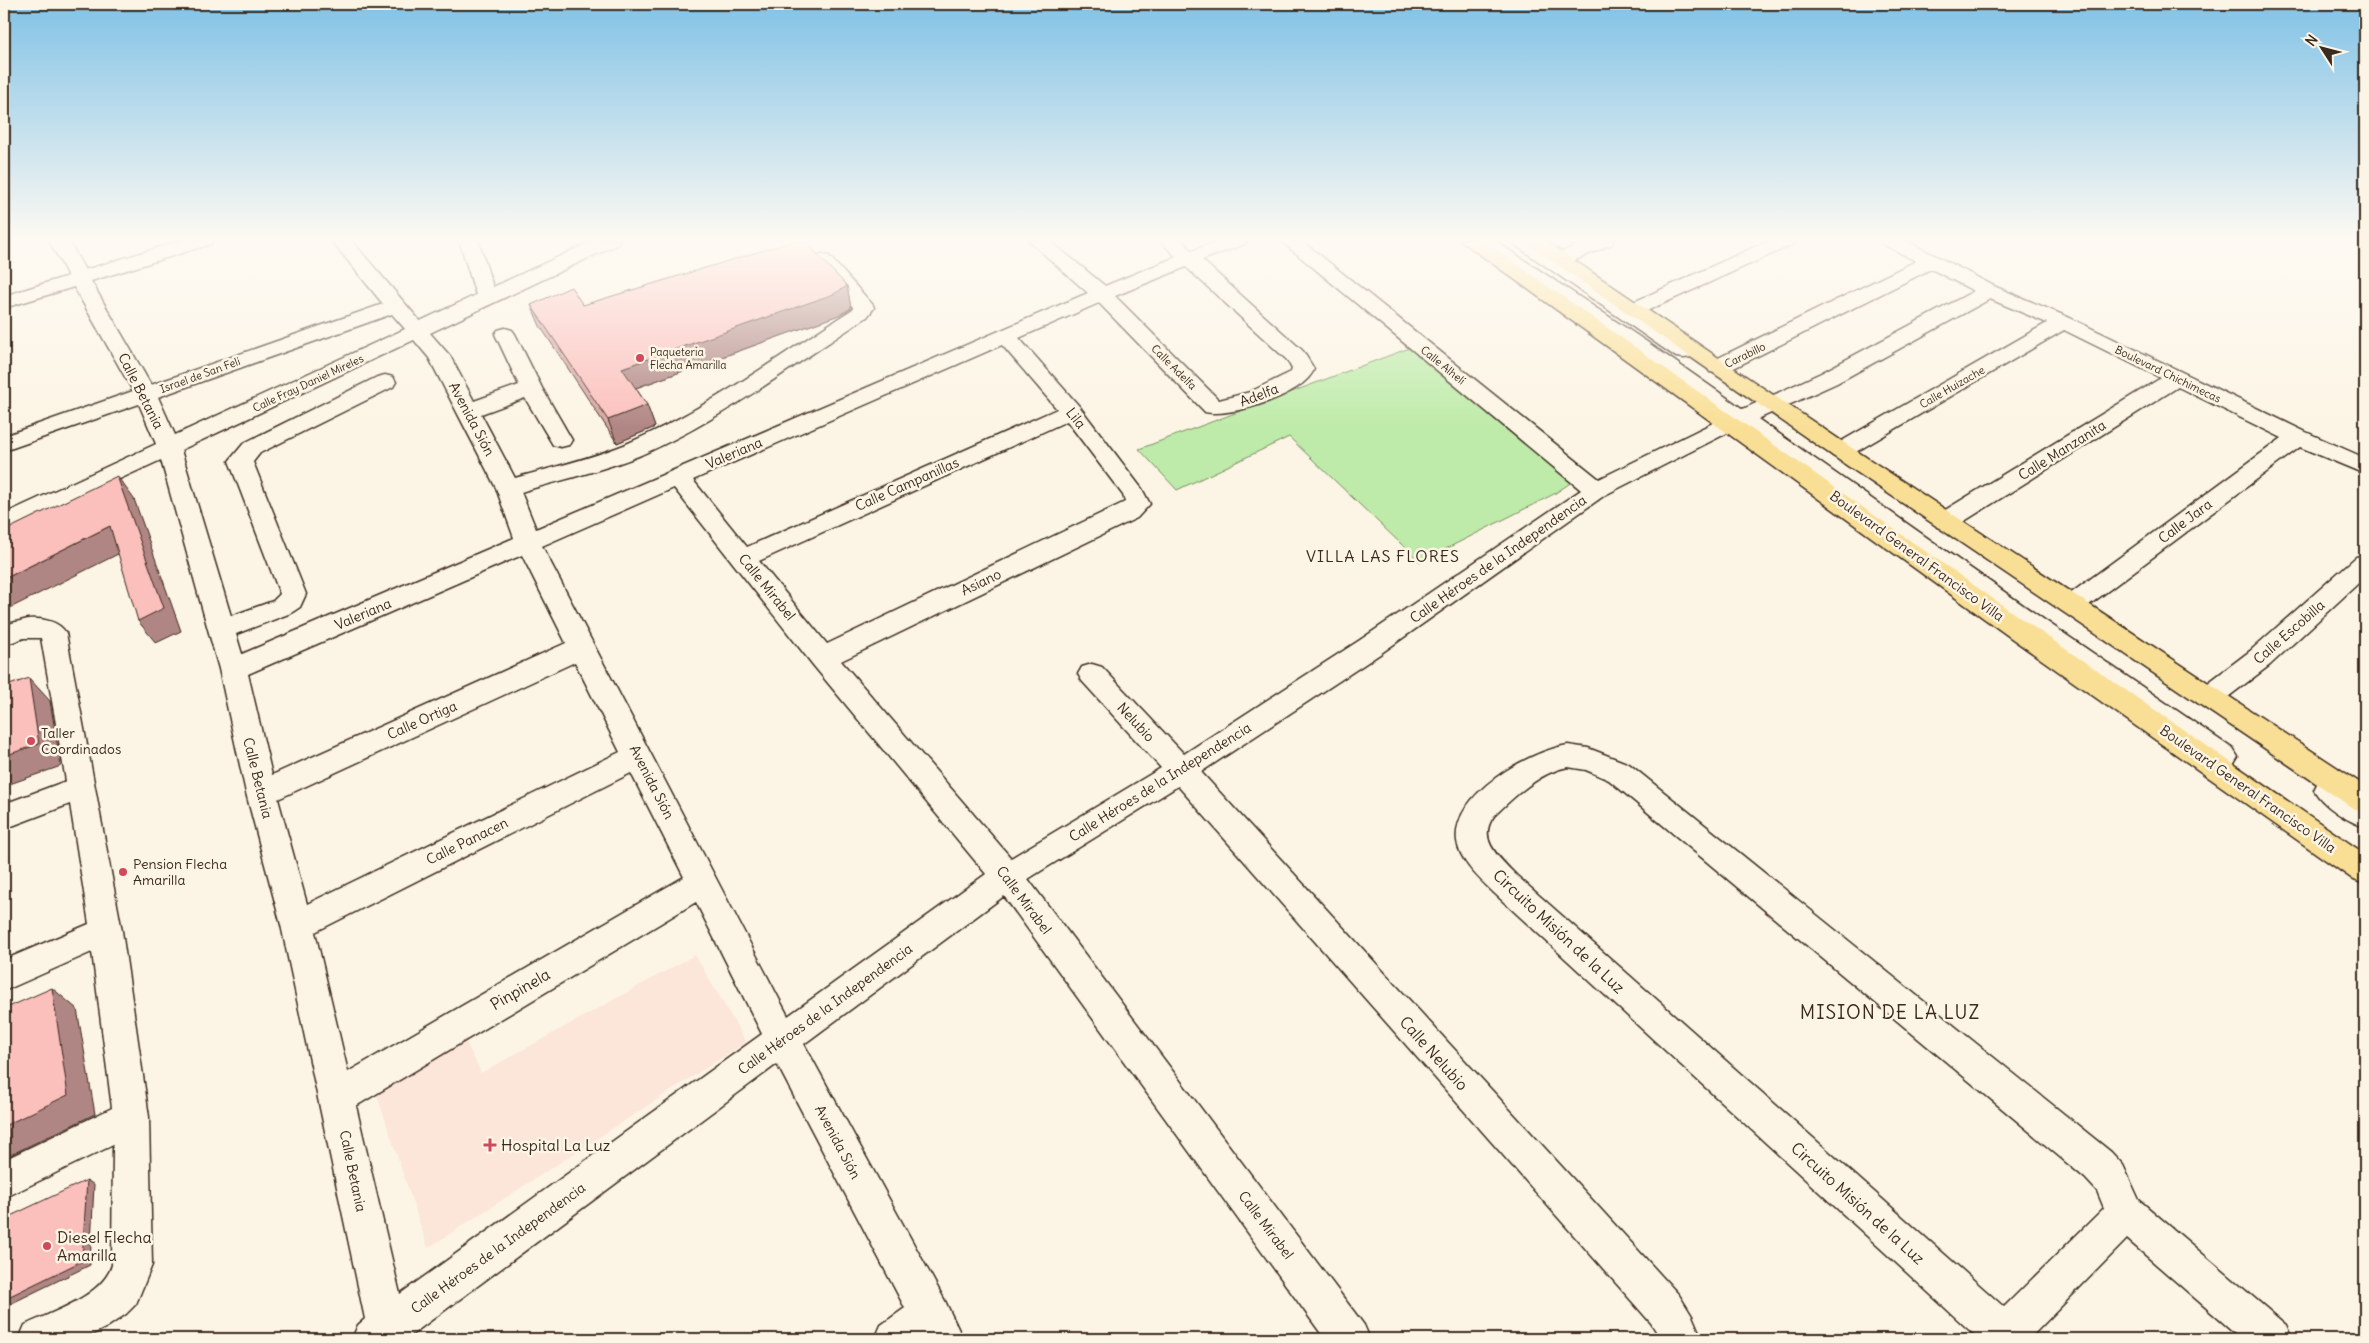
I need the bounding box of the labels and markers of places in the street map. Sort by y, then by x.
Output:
place label: Paqueteria Flecha Amarilla [650,345,727,372]
marker: Paqueteria Flecha Amarilla [634,352,646,364]
place label: Taller Coordinados [41,724,121,758]
marker: Taller Coordinados [25,735,37,747]
place label: Pension Flecha Amarilla [133,855,227,889]
marker: Pension Flecha Amarilla [117,866,129,878]
place label: Hospital La Luz [501,1135,611,1155]
marker: Hospital La Luz [483,1138,497,1152]
place label: Diesel Flecha Amarilla [57,1227,152,1265]
marker: Diesel Flecha Amarilla [41,1240,53,1252]

